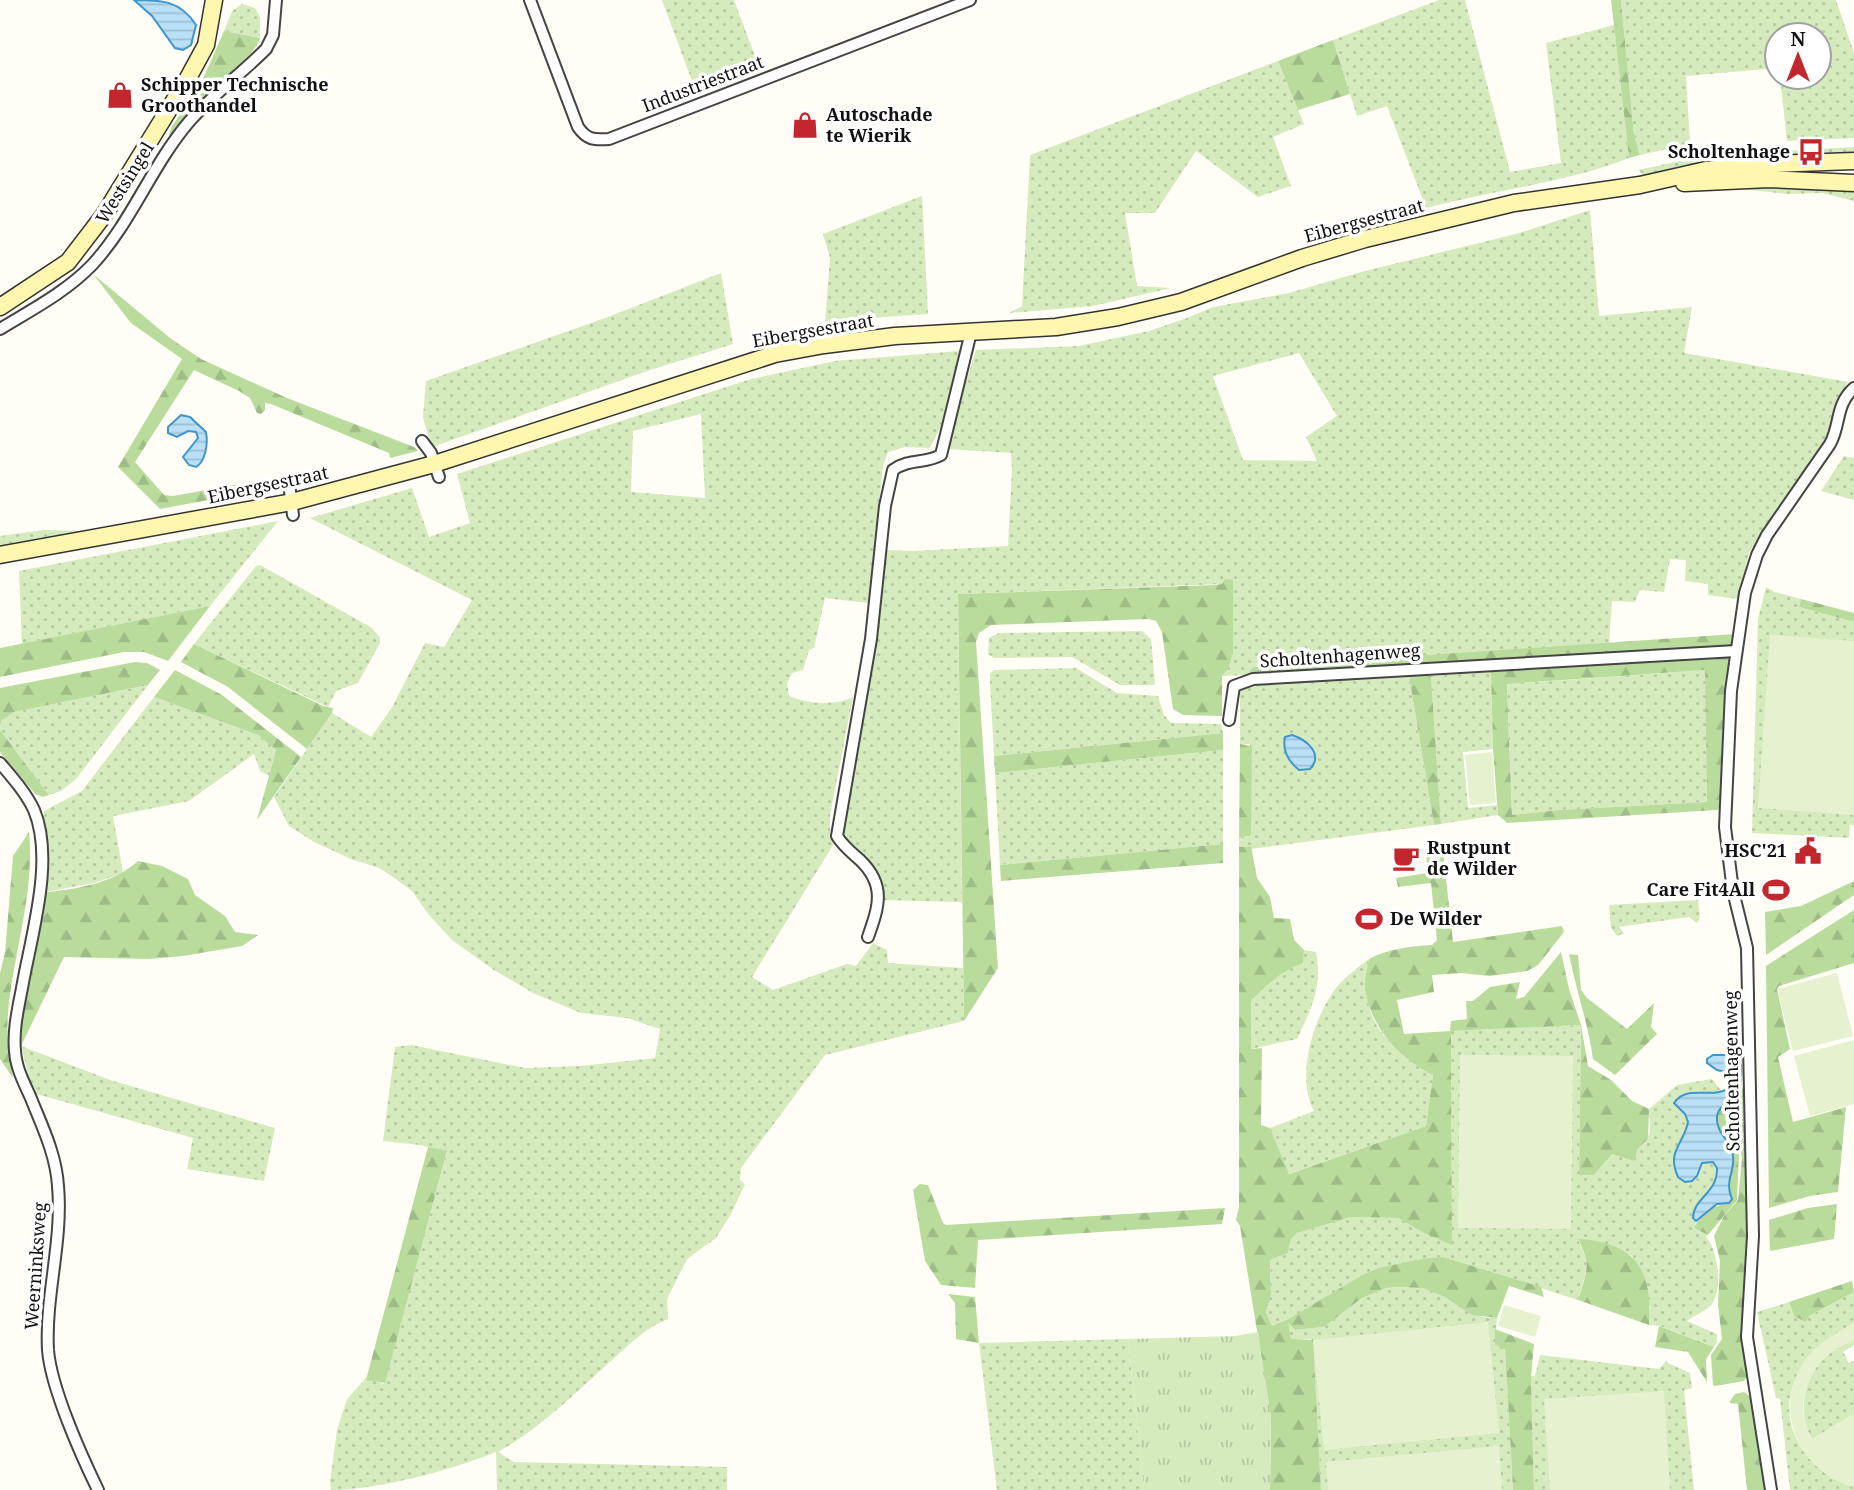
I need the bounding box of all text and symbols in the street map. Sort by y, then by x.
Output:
north arrow [1763,21,1833,91]
text: N [1791,26,1806,52]
street label: Industriestraat [638,49,767,117]
place label: Schipper Technische Groothandel [141,72,329,117]
shop icon: Schipper Technische Groothandel [105,80,135,110]
place label: Autoschade te Wierik [826,102,932,147]
shop icon: Autoschade te Wierik [790,110,820,140]
street label: Westsingel [90,137,159,228]
bus stop icon: Scholtenhage [1796,137,1826,167]
place label: Scholtenhage [1668,139,1790,163]
street label: Eibergsestraat [1301,193,1426,248]
street label: Eibergsestraat [750,308,875,352]
street label: Eibergsestraat [205,460,330,509]
street label: Scholtenhagenweg [1259,637,1421,673]
place label: Rustpunt de Wilder [1427,835,1518,880]
public building icon: HSC'21 [1793,836,1823,866]
place label: HSC'21 [1724,838,1787,862]
cafe icon: Rustpunt de Wilder [1391,843,1421,873]
sports icon: Care Fit4All [1761,875,1791,905]
place label: Care Fit4All [1647,877,1756,901]
sports icon: De Wilder [1354,904,1384,934]
place label: De Wilder [1390,906,1483,930]
street label: Scholtenhagenweg [1718,990,1744,1152]
street label: Weerninksweg [19,1201,51,1331]

